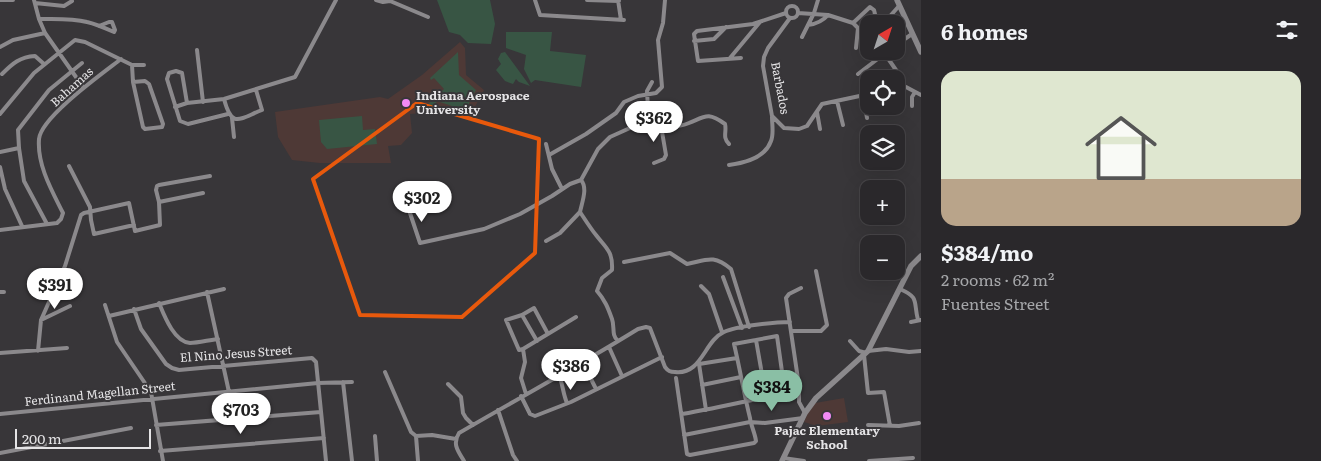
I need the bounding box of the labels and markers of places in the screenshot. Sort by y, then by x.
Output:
place label: Indiana Aerospace University [416,86,530,118]
marker: Indiana Aerospace University [400,97,412,109]
pin: $362 [624,100,684,143]
pin: $302 [392,180,452,223]
pin: $391 [25,268,85,310]
pin: $386 [541,348,601,391]
pin: $384 [742,370,802,412]
pin: $703 [211,392,271,435]
marker: Pajac Elementary School [821,410,833,422]
place label: Pajac Elementary School [774,421,880,453]

